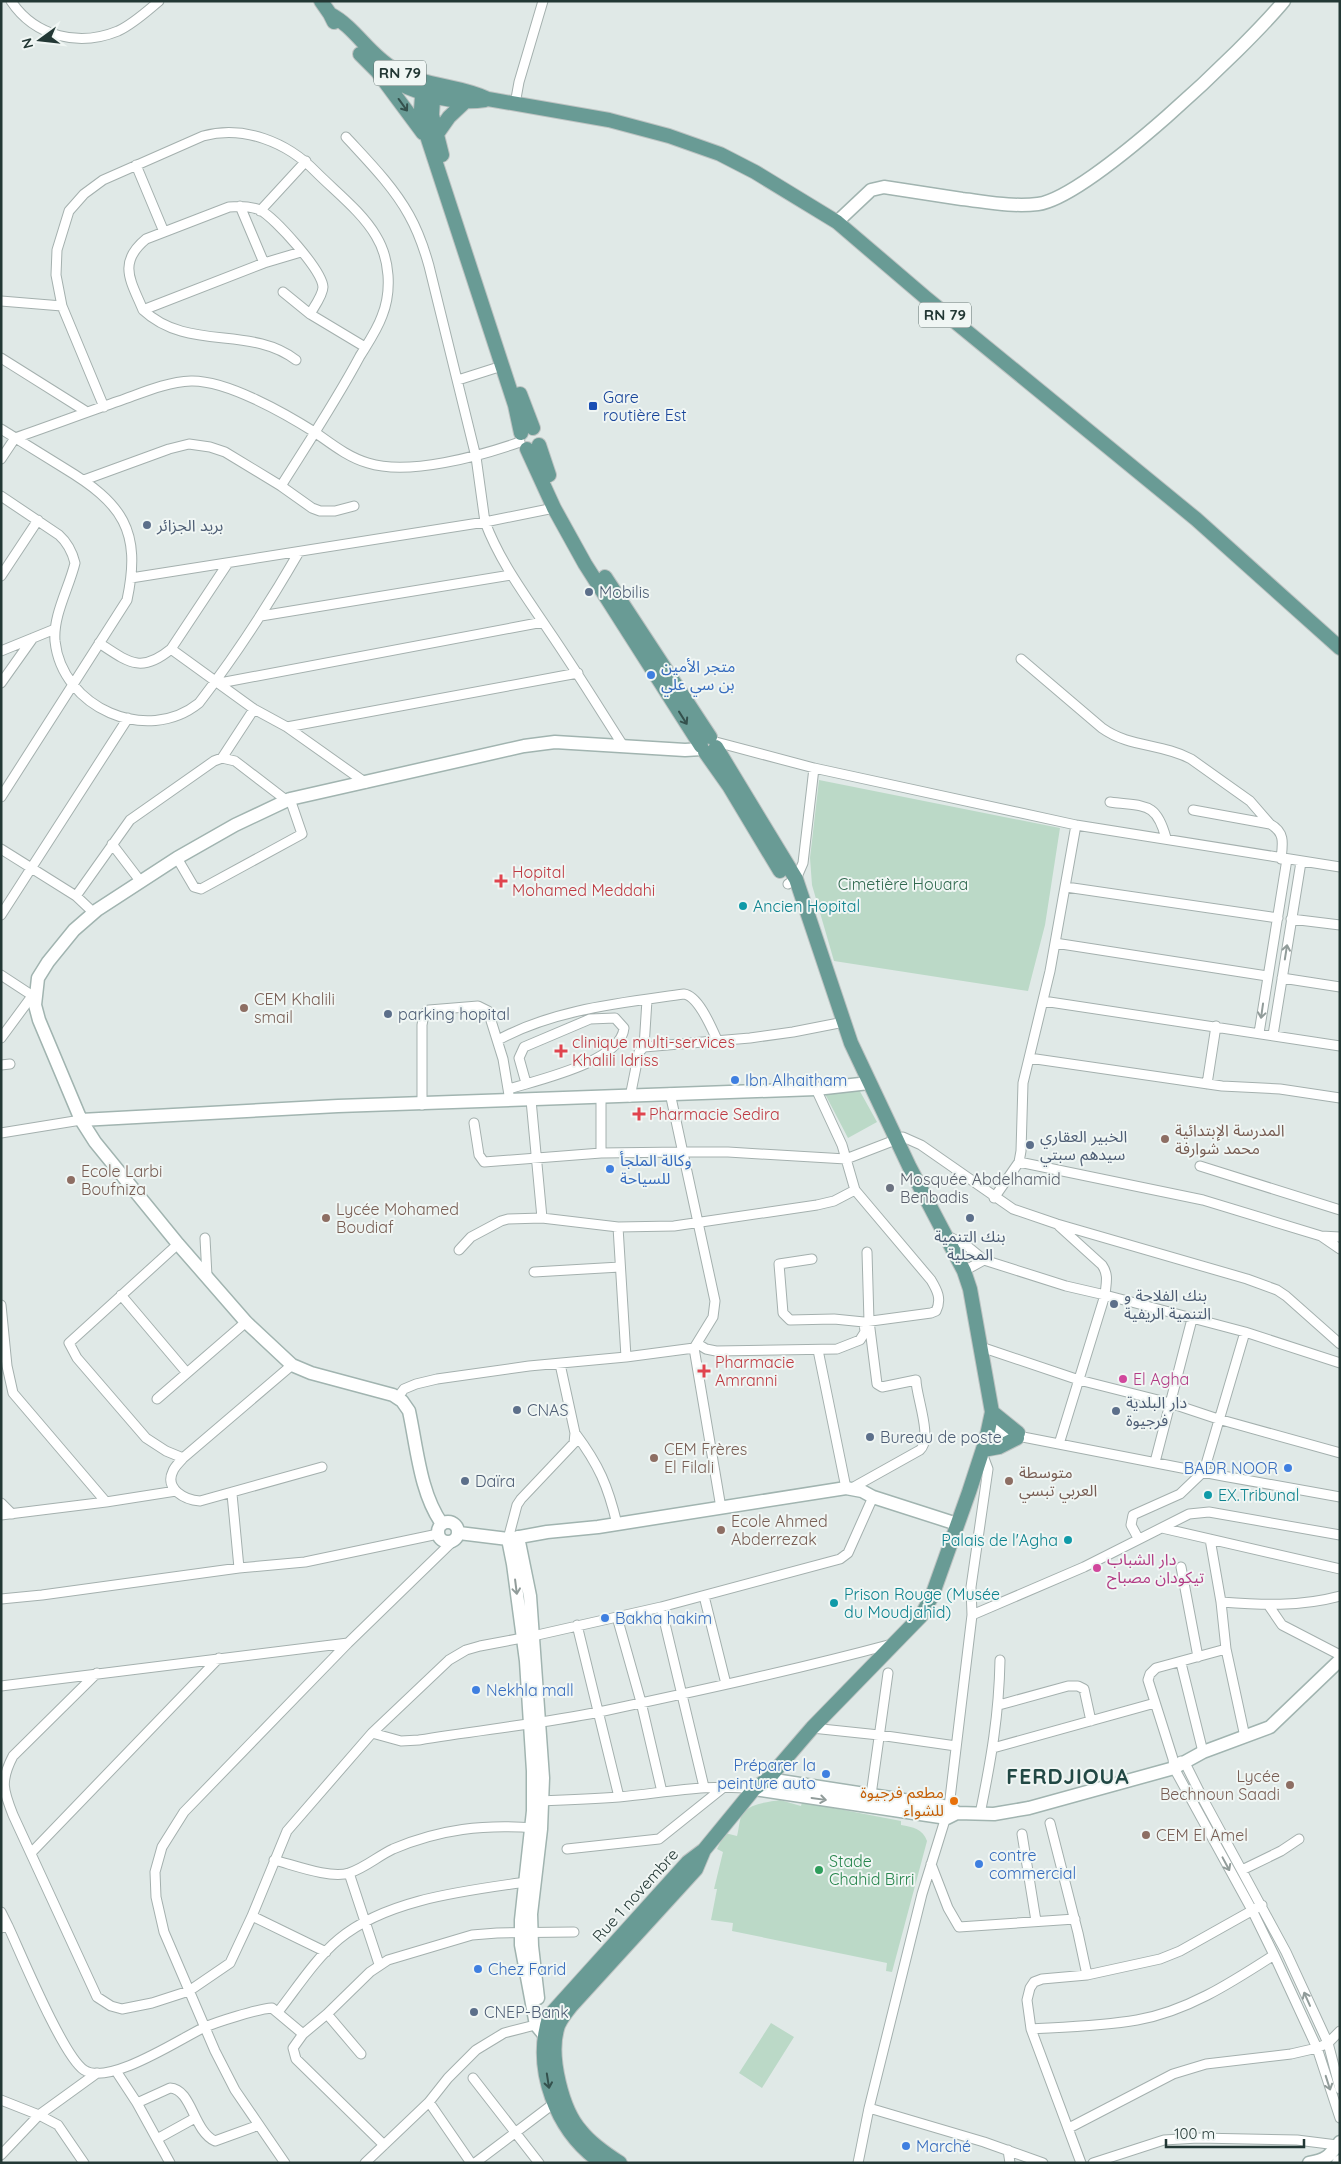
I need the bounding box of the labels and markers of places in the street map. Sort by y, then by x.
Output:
place label: Gare routière Est [603,387,687,425]
marker: Gare routière Est [587,400,599,412]
place label: بريد الجزائر [156,515,223,535]
marker: بريد الجزائر [141,519,153,531]
place label: Mobilis [599,582,650,602]
marker: Mobilis [583,586,595,598]
place label: متجر الأمين بن سي علي [661,656,735,697]
marker: متجر الأمين بن سي علي [645,669,657,681]
place label: Hopital Mohamed Meddahi [512,862,655,900]
marker: Hopital Mohamed Meddahi [494,874,508,888]
place label: Ancien Hopital [753,896,860,916]
marker: Ancien Hopital [737,900,749,912]
place label: CEM Khalili smail [254,989,335,1027]
marker: CEM Khalili smail [238,1002,250,1014]
place label: parking hopital [398,1004,510,1024]
marker: parking hopital [382,1008,394,1020]
place label: clinique multi-services Khalili Idriss [572,1032,735,1070]
marker: clinique multi-services Khalili Idriss [554,1044,568,1058]
place label: Ibn Alhaitham [745,1070,847,1090]
marker: Ibn Alhaitham [729,1074,741,1086]
place label: Pharmacie Sedira [649,1104,780,1124]
marker: Pharmacie Sedira [633,1108,645,1120]
place label: المدرسة الإبتدائية محمد شوارفة [1175,1120,1285,1158]
place label: الخبير العقاري سيدهم سبتي [1040,1126,1127,1167]
marker: المدرسة الإبتدائية محمد شوارفة [1159,1133,1171,1145]
marker: الخبير العقاري سيدهم سبتي [1024,1139,1036,1151]
place label: وكالة الملجأ للسياحة [620,1150,692,1188]
place label: Ecole Larbi Boufniza [81,1161,162,1199]
marker: وكالة الملجأ للسياحة [604,1163,616,1175]
place label: Mosquée Abdelhamid Benbadis [900,1169,1061,1207]
marker: Ecole Larbi Boufniza [65,1174,77,1186]
marker: Mosquée Abdelhamid Benbadis [884,1182,896,1194]
place label: Lycée Mohamed Boudiaf [336,1199,459,1237]
marker: Lycée Mohamed Boudiaf [320,1212,332,1224]
marker: بنك التنمية المحلية [964,1212,976,1224]
place label: بنك التنمية المحلية [934,1226,1006,1264]
place label: بنك الفلاحة و التنمية الريفية [1124,1285,1211,1323]
marker: بنك الفلاحة و التنمية الريفية [1108,1298,1120,1310]
place label: Pharmacie Amranni [715,1352,795,1390]
marker: Pharmacie Amranni [697,1364,711,1378]
place label: El Agha [1133,1369,1189,1389]
marker: El Agha [1117,1373,1129,1385]
place label: دار البلدية فرجيوة [1126,1392,1187,1430]
place label: CNAS [527,1400,568,1420]
marker: CNAS [511,1404,523,1416]
marker: دار البلدية فرجيوة [1110,1405,1122,1417]
place label: Bureau de poste [880,1427,1002,1447]
marker: Bureau de poste [864,1431,876,1443]
place label: CEM Frères El Filali [664,1439,747,1477]
marker: CEM Frères El Filali [648,1452,660,1464]
place label: BADR NOOR [1184,1458,1278,1478]
place label: متوسطة العربي تبسي [1019,1462,1097,1503]
marker: BADR NOOR [1282,1462,1294,1474]
place label: Daïra [475,1471,515,1491]
marker: Daïra [459,1475,471,1487]
marker: متوسطة العربي تبسي [1003,1475,1015,1487]
place label: EX.Tribunal [1218,1485,1299,1505]
marker: EX.Tribunal [1202,1489,1214,1501]
place label: Ecole Ahmed Abderrezak [731,1511,828,1549]
marker: Ecole Ahmed Abderrezak [715,1524,727,1536]
place label: Palais de l'Agha [941,1530,1058,1550]
marker: Palais de l'Agha [1062,1534,1074,1546]
place label: دار الشباب تيكودان مصباح [1107,1549,1204,1590]
marker: دار الشباب تيكودان مصباح [1091,1562,1103,1574]
place label: Prison Rouge (Musée du Moudjahid) [844,1584,1000,1622]
marker: Prison Rouge (Musée du Moudjahid) [828,1597,840,1609]
place label: Bakha hakim [615,1608,712,1628]
marker: Bakha hakim [599,1612,611,1624]
place label: Nekhla mall [486,1680,574,1700]
marker: Nekhla mall [470,1684,482,1696]
place label: Préparer la peinture auto [717,1755,816,1793]
place label: Lycée Bechnoun Saadi [1160,1766,1280,1804]
marker: Préparer la peinture auto [820,1768,832,1780]
marker: Lycée Bechnoun Saadi [1284,1779,1296,1791]
place label: مطعم فرجيوة للشواء [860,1782,944,1820]
marker: مطعم فرجيوة للشواء [948,1795,960,1807]
place label: CEM El Amel [1156,1825,1248,1845]
marker: CEM El Amel [1140,1829,1152,1841]
place label: contre commercial [989,1845,1076,1883]
place label: Stade Chahid Birri [829,1851,914,1889]
marker: contre commercial [973,1858,985,1870]
marker: Stade Chahid Birri [813,1864,825,1876]
place label: Chez Farid [488,1959,566,1979]
marker: Chez Farid [472,1963,484,1975]
place label: CNEP-Bank [484,2002,569,2022]
marker: CNEP-Bank [468,2006,480,2018]
place label: Marché [916,2136,971,2156]
marker: Marché [900,2140,912,2152]

